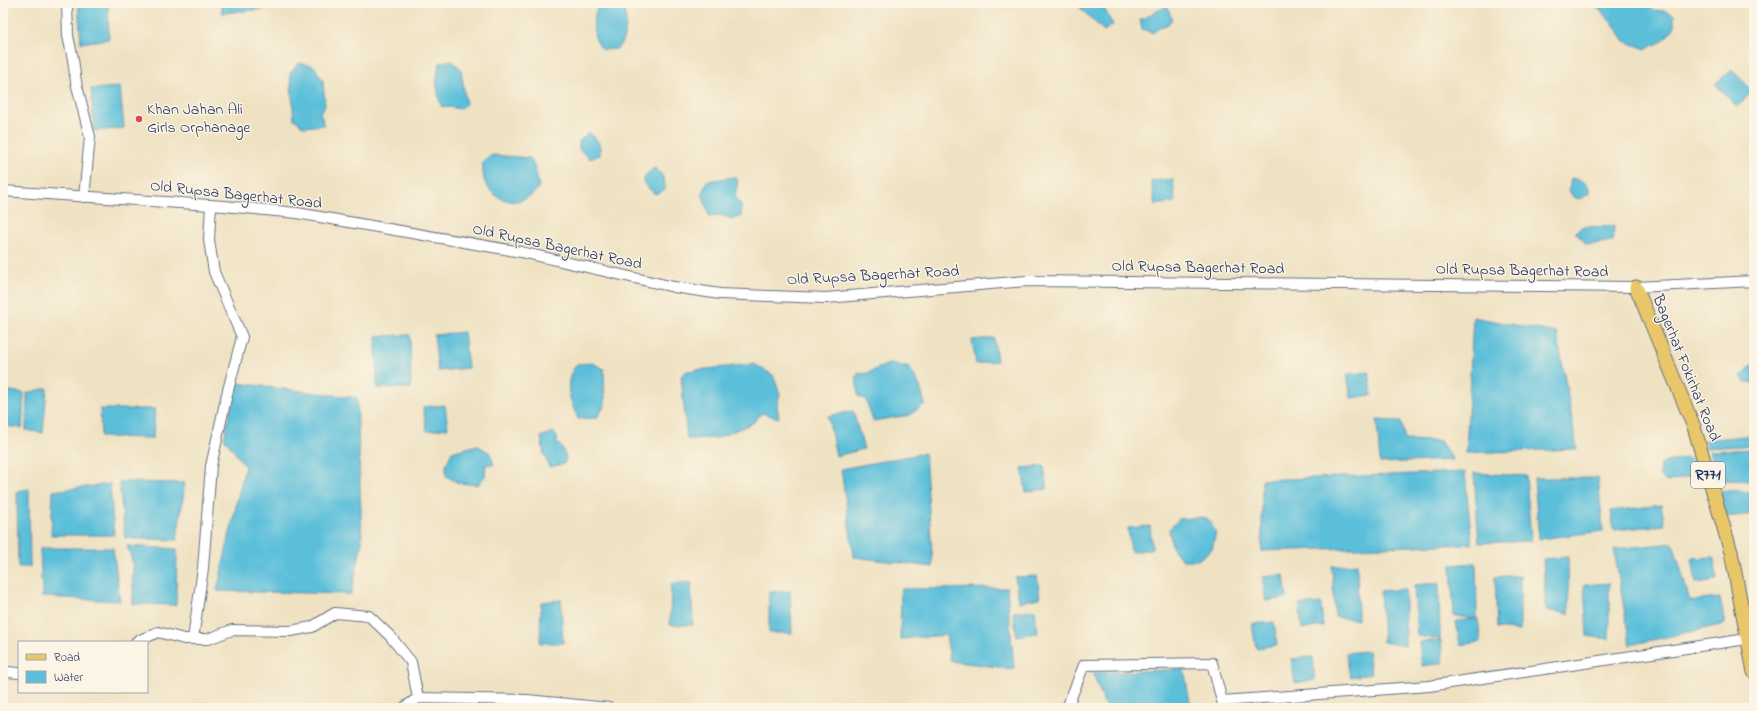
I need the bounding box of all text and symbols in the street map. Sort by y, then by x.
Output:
place label: Khan Jahan Ali Girls Orphanage [147,98,251,140]
marker: Khan Jahan Ali Girls Orphanage [134,114,144,124]
street label: Old Rupsa Bagerhat Road [149,174,323,216]
street label: Old Rupsa Bagerhat Road [470,217,644,277]
street label: Old Rupsa Bagerhat Road [1111,254,1285,282]
street label: Old Rupsa Bagerhat Road [1435,257,1609,285]
street label: Old Rupsa Bagerhat Road [786,259,960,293]
street label: Bagerhat Fokirhat Road [1645,290,1726,445]
road number: R771 [1691,462,1725,488]
legend [18,641,148,693]
text: Road [54,649,80,667]
text: Water [54,669,83,687]

